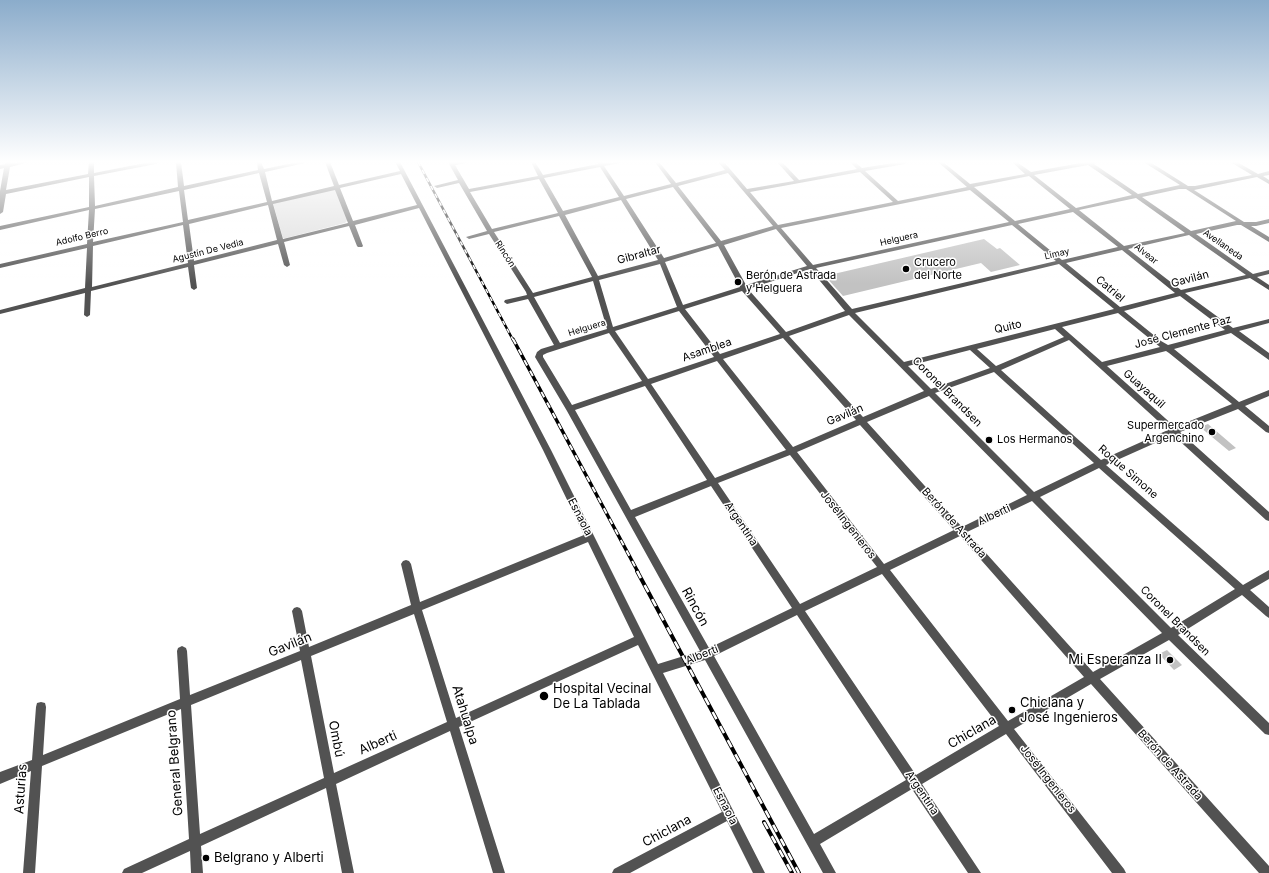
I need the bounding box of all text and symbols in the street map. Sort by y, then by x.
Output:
street label: Adolfo Berro [55,226,109,248]
street label: Avellaneda [1201,227,1245,263]
street label: Helguera [879,229,919,249]
street label: Agustín De Vedia [171,237,245,265]
street label: Rincón [493,239,517,269]
street label: Alvear [1132,241,1160,267]
street label: Gibraltar [616,243,662,267]
street label: Limay [1044,246,1070,262]
place label: Crucero del Norte [914,256,962,282]
marker: Crucero del Norte [901,264,911,274]
street label: Gavilán [1170,268,1210,290]
place label: Berón de Astrada y Helguera [746,269,836,295]
street label: Catriel [1093,273,1127,305]
marker: Berón de Astrada y Helguera [733,277,743,287]
street label: José Clemente Paz [1133,313,1233,351]
street label: Helguera [567,317,607,339]
street label: Quito [993,317,1023,337]
street label: Asamblea [681,335,733,365]
street label: Coronel Brandsen [909,354,985,430]
street label: Guayaquil [1120,367,1168,411]
street label: Gavilán [825,401,865,429]
place label: Supermercado Argenchino [1127,419,1204,445]
marker: Supermercado Argenchino [1207,427,1217,437]
place label: Los Hermanos [997,433,1072,447]
marker: Los Hermanos [984,435,994,445]
street label: Roque Simone [1095,442,1161,502]
street label: Berón de Astrada [919,485,989,561]
street label: José Ingenieros [817,488,879,562]
street label: Esnaola [565,496,595,538]
street label: Argentina [722,500,760,548]
street label: Alberti [976,502,1012,528]
street label: Coronel Brandsen [1137,583,1213,659]
street label: Rincón [678,585,712,629]
street label: Gavilán [266,629,314,661]
street label: Alberti [684,643,720,667]
place label: Mi Esperanza II [1068,652,1162,668]
marker: Mi Esperanza II [1165,655,1175,665]
place label: Hospital Vecinal De La Tablada [553,681,651,712]
street label: Atahualpa [449,683,481,747]
marker: Hospital Vecinal De La Tablada [538,690,550,702]
place label: Chiclana y José Ingenieros [1020,695,1118,726]
marker: Chiclana y José Ingenieros [1007,705,1017,715]
street label: General Belgrano [164,709,186,817]
street label: Chiclana [945,712,999,752]
street label: Ombú [325,719,347,759]
street label: Berón de Astrada [1135,727,1205,803]
street label: Alberti [356,728,400,758]
street label: José Ingenieros [1017,742,1079,816]
street label: Asturias [11,763,31,815]
street label: Argentina [903,769,941,817]
street label: Esnaola [710,785,740,827]
street label: Chiclana [640,812,694,850]
place label: Belgrano y Alberti [214,850,324,866]
marker: Belgrano y Alberti [201,853,211,863]

